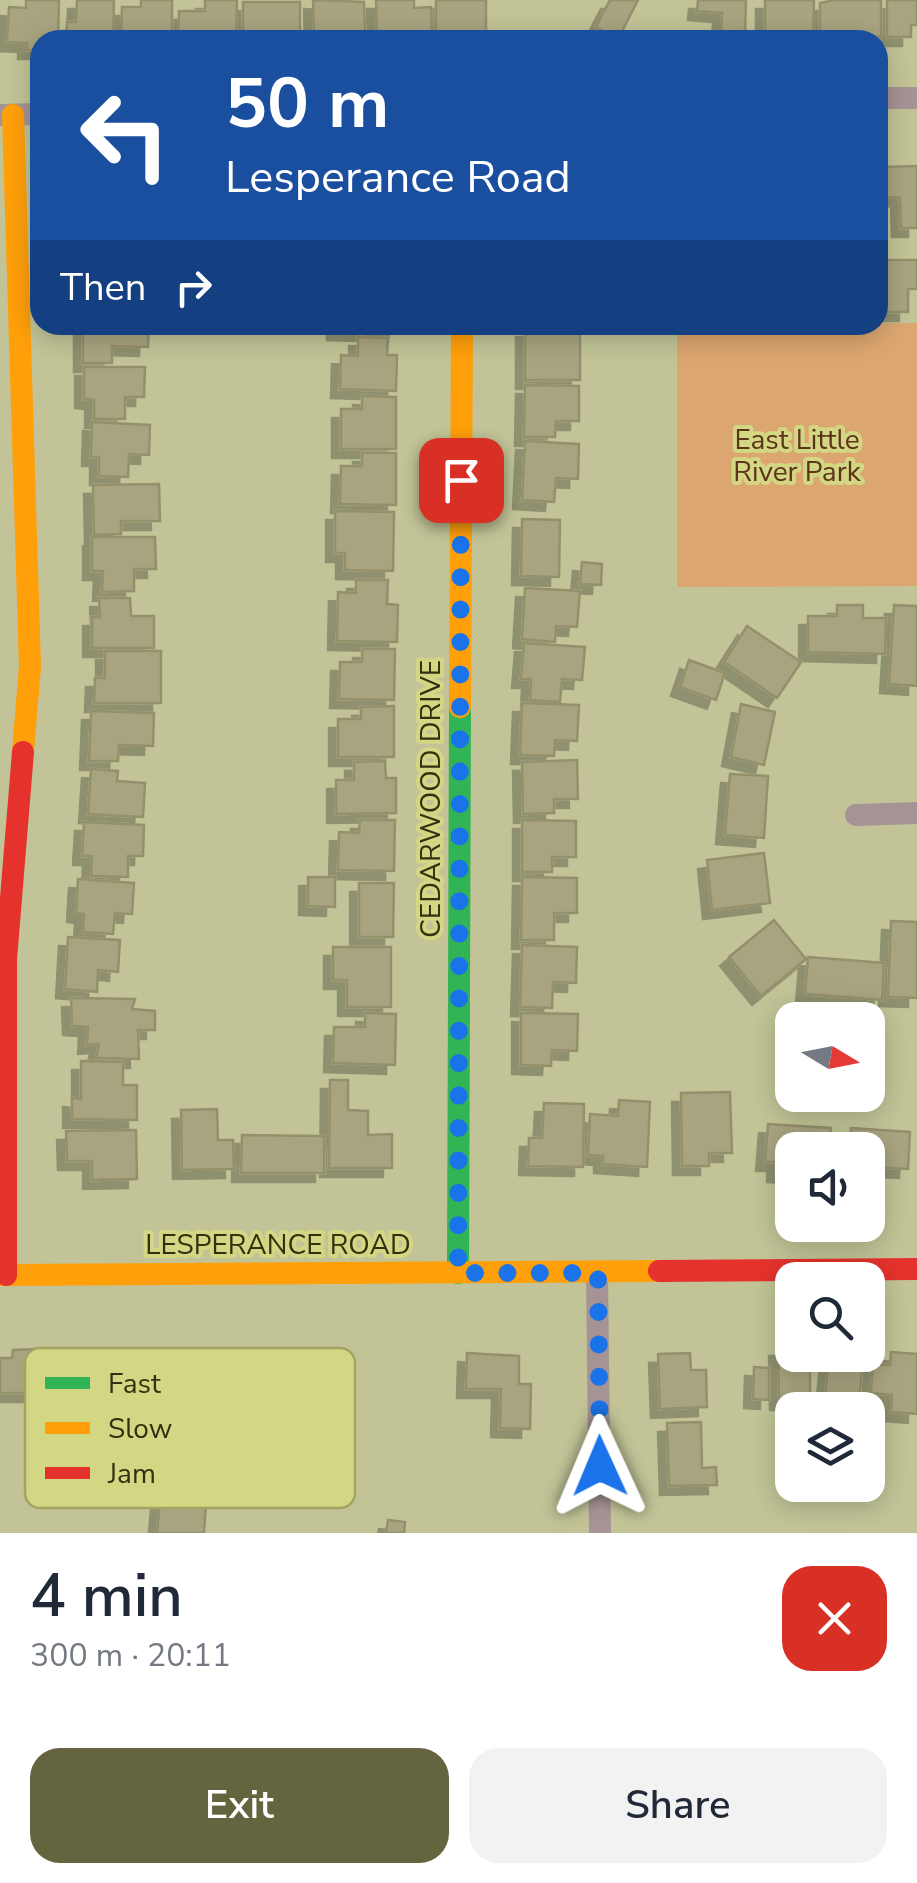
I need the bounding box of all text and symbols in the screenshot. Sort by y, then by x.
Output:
text: 50 m [225,56,389,152]
icon: left [60,70,190,200]
text: Lesperance Road [225,147,571,208]
icon: right [166,260,221,315]
text: Then [60,262,146,313]
park label: East Little River Park [733,421,862,491]
pin [419,438,504,523]
icon: arrive [434,453,489,508]
street label: CEDARWOOD DRIVE [412,660,450,938]
north arrow [775,1002,885,1112]
map controls [775,1002,885,1502]
button: sound [775,1132,885,1242]
street label: LESPERANCE ROAD [145,1226,411,1264]
button: search [775,1262,885,1372]
legend [25,1348,355,1508]
text: Fast [108,1365,161,1403]
button: layers [775,1392,885,1502]
text: Slow [108,1410,172,1448]
position arrow [548,1414,652,1518]
text: Jam [107,1455,156,1493]
text: 4 min [30,1555,183,1637]
button: close [782,1566,887,1671]
text: 300 m · 20:11 [30,1634,231,1677]
button: Exit [30,1748,449,1863]
button: Share [469,1748,887,1863]

